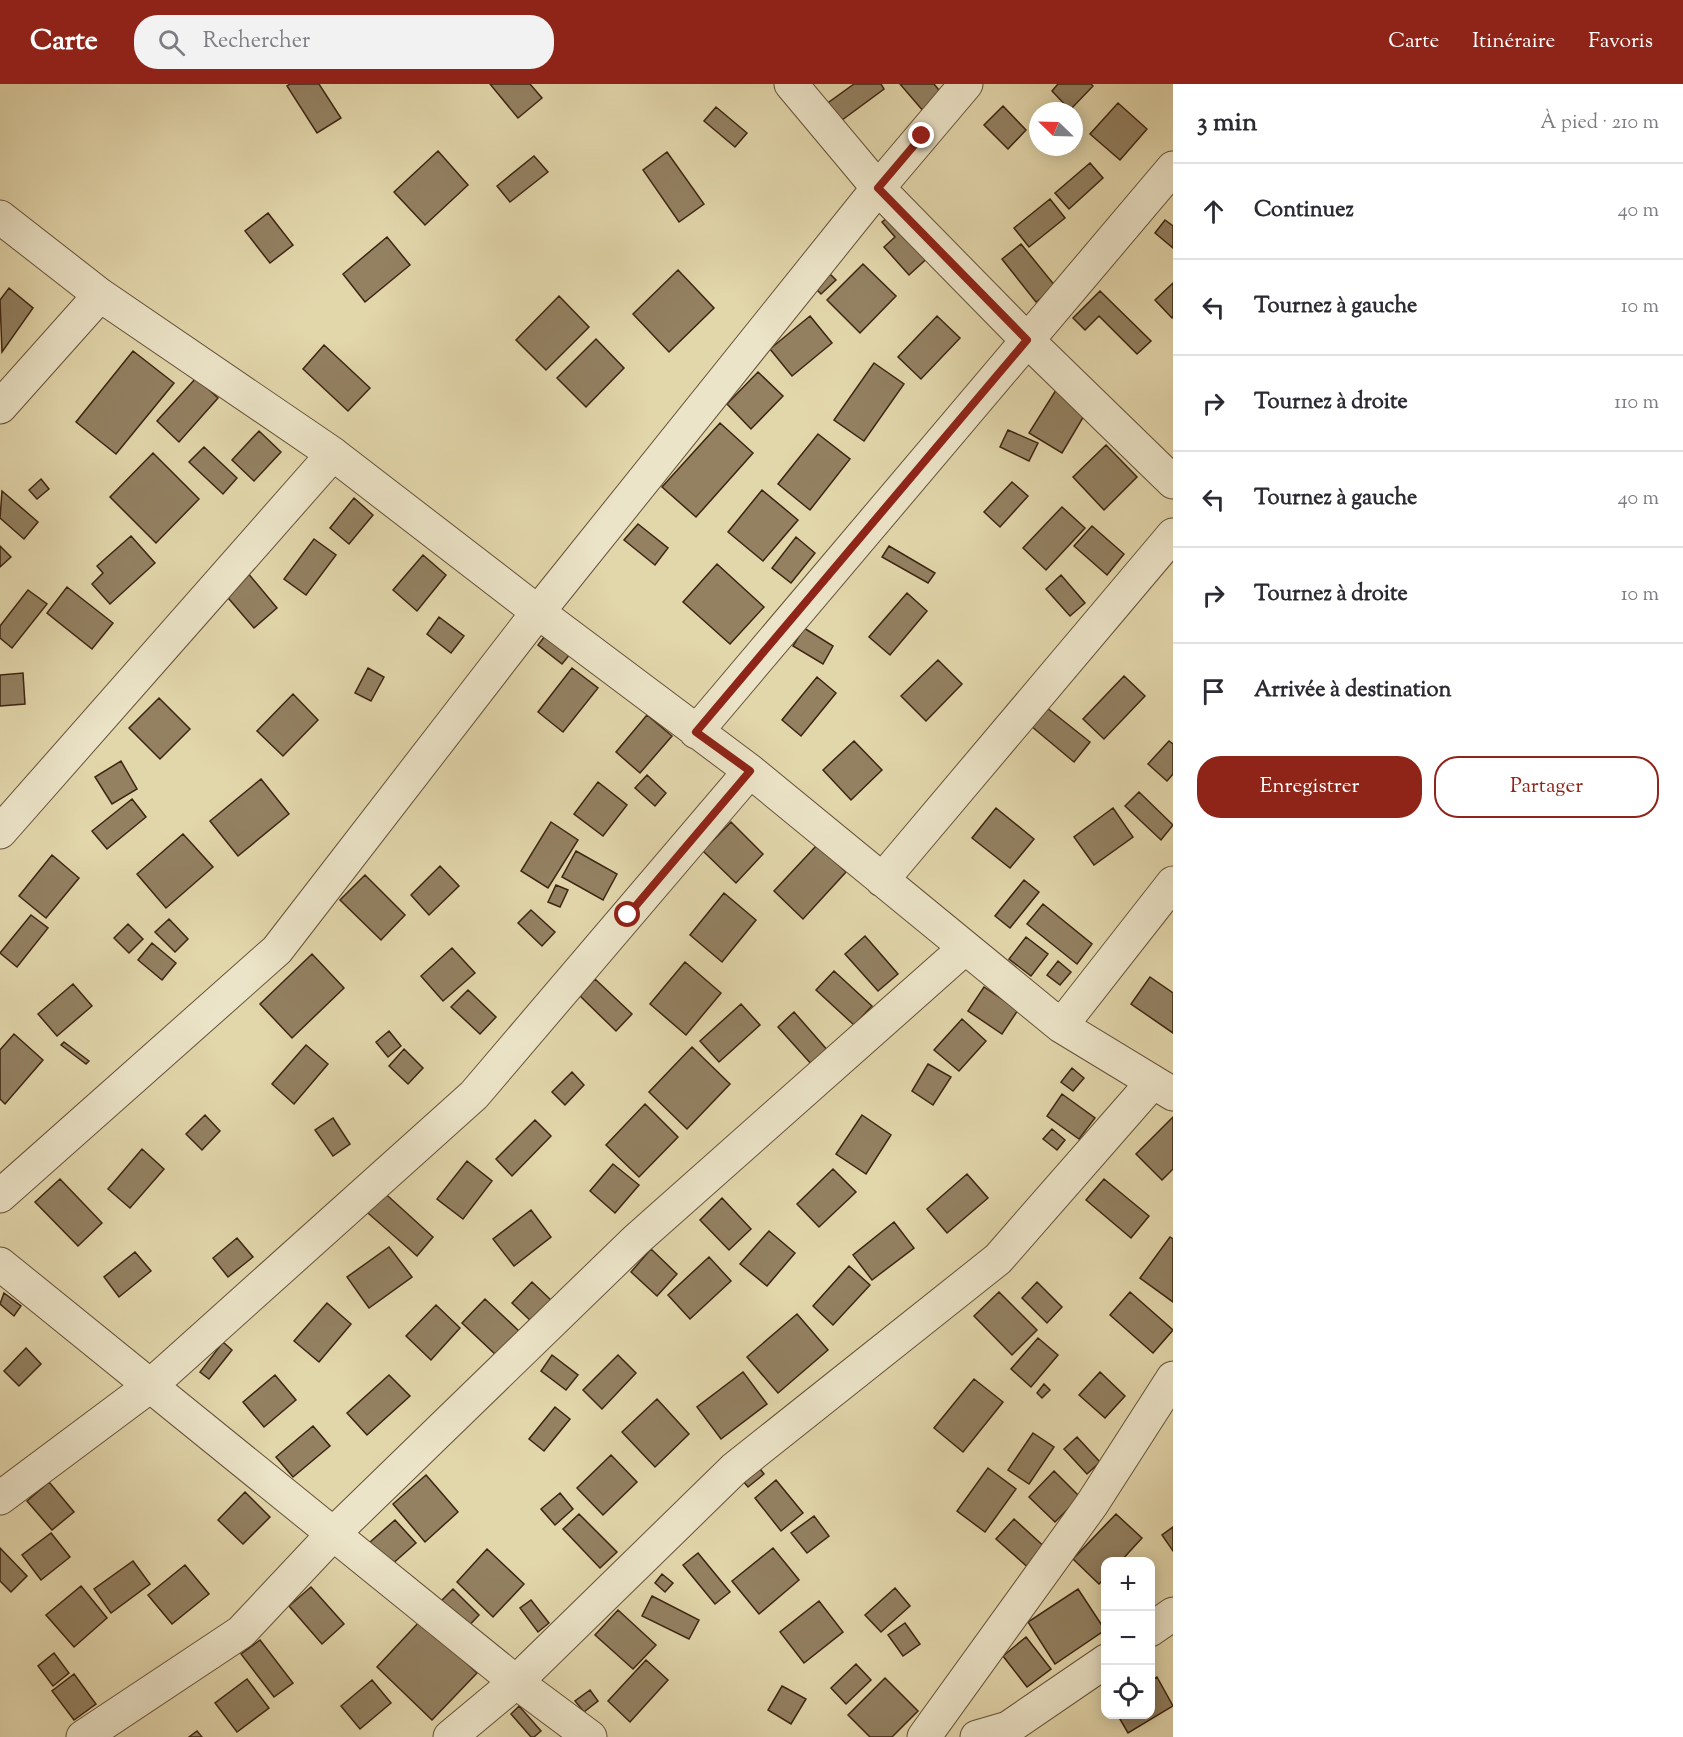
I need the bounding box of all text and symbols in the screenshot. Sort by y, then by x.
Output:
search box [134,15,554,69]
text: Carte [30,22,98,62]
icon: search [155,26,188,59]
text: Rechercher [203,26,310,58]
text: Carte [1388,27,1439,57]
text: Itinéraire [1472,27,1555,57]
text: Favoris [1588,27,1653,57]
north arrow [1029,102,1083,156]
text: 3 min [1197,105,1257,142]
text: À pied · 210 m [1540,109,1659,138]
route end [908,122,934,148]
icon: ahead [1197,195,1230,228]
text: Continuez [1254,195,1354,227]
text: 40 m [1618,197,1659,226]
icon: left [1197,291,1230,324]
text: Tournez à gauche [1254,291,1417,323]
text: 10 m [1621,293,1659,322]
icon: right [1197,387,1230,420]
text: Tournez à droite [1254,387,1408,419]
text: 110 m [1614,389,1659,418]
icon: left [1197,483,1230,516]
text: Tournez à gauche [1254,483,1417,515]
text: 40 m [1618,485,1659,514]
icon: right [1197,579,1230,612]
text: Tournez à droite [1254,579,1408,611]
text: 10 m [1621,581,1659,610]
icon: arrive [1197,675,1230,708]
text: Arrivée à destination [1254,675,1451,707]
button: Enregistrer [1197,756,1422,818]
button: Partager [1434,756,1659,818]
route start [614,901,640,927]
map controls [1101,1557,1155,1719]
button: + [1101,1557,1155,1611]
button: − [1101,1611,1155,1665]
button: locate [1101,1665,1155,1719]

